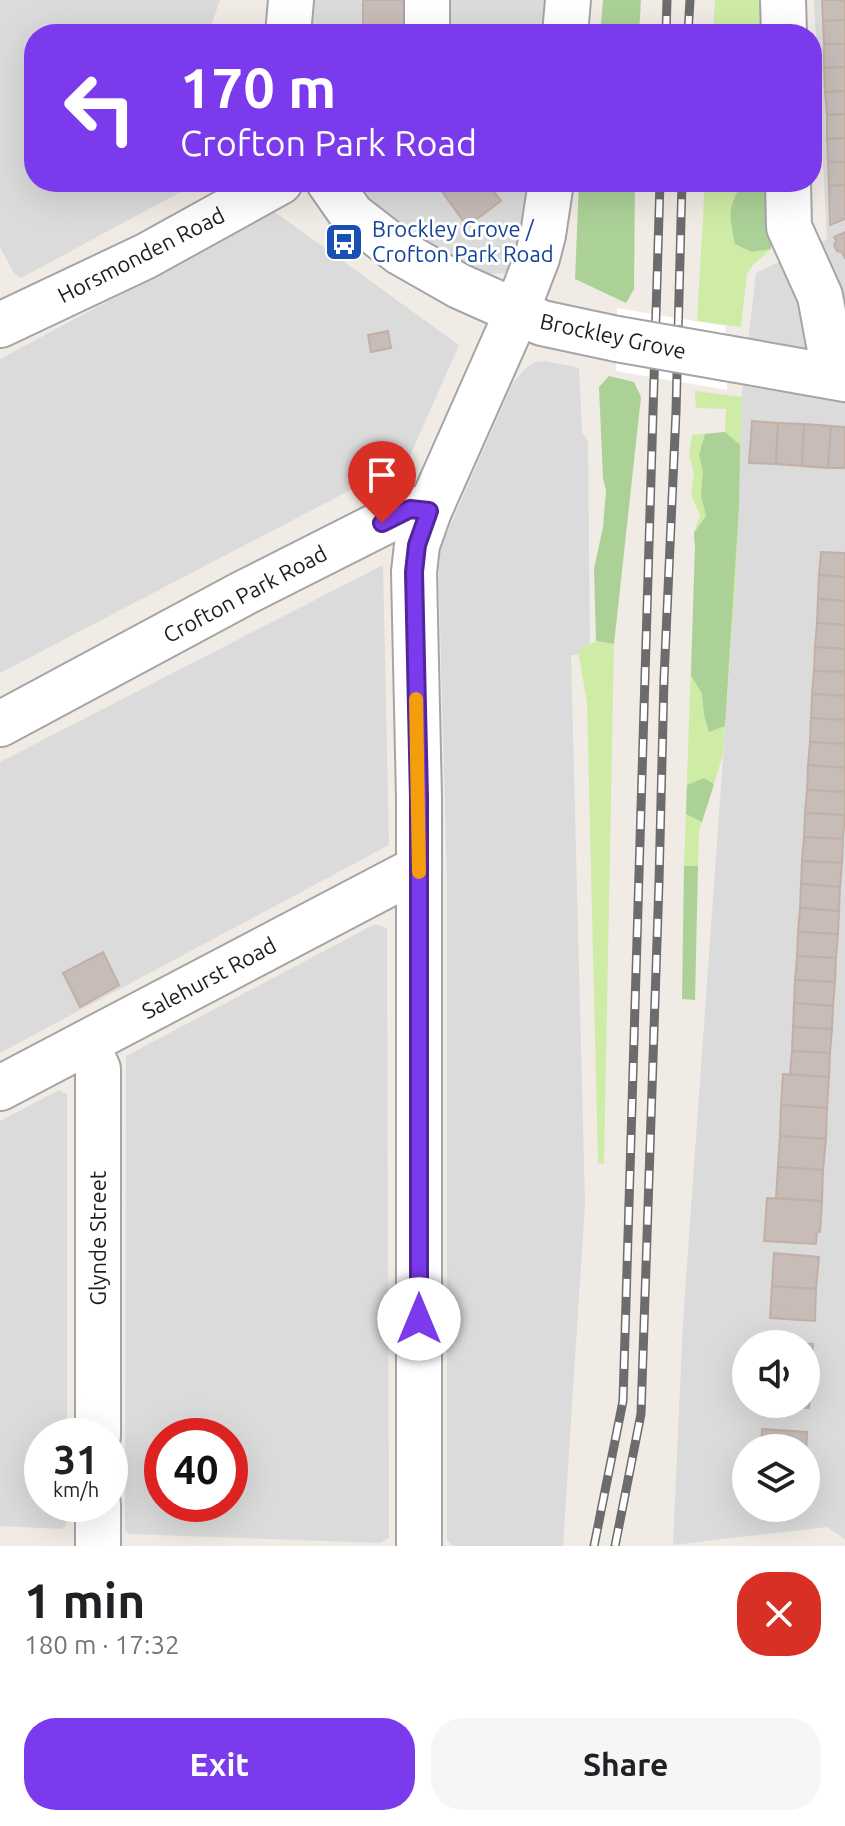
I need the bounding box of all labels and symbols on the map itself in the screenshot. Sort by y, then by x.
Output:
street label: Horsmonden Road [53,202,228,307]
place label: Brockley Grove / Crofton Park Road [372,216,554,266]
bus stop icon: Brockley Grove / Crofton Park Road [323,221,365,263]
street label: Brockley Grove [538,308,688,363]
pin [348,441,416,523]
street label: Crofton Park Road [159,540,331,647]
street label: Salehurst Road [137,932,280,1023]
street label: Glynde Street [85,1170,110,1305]
position arrow [377,1277,461,1361]
speed limit sign: 40 [144,1418,248,1522]

